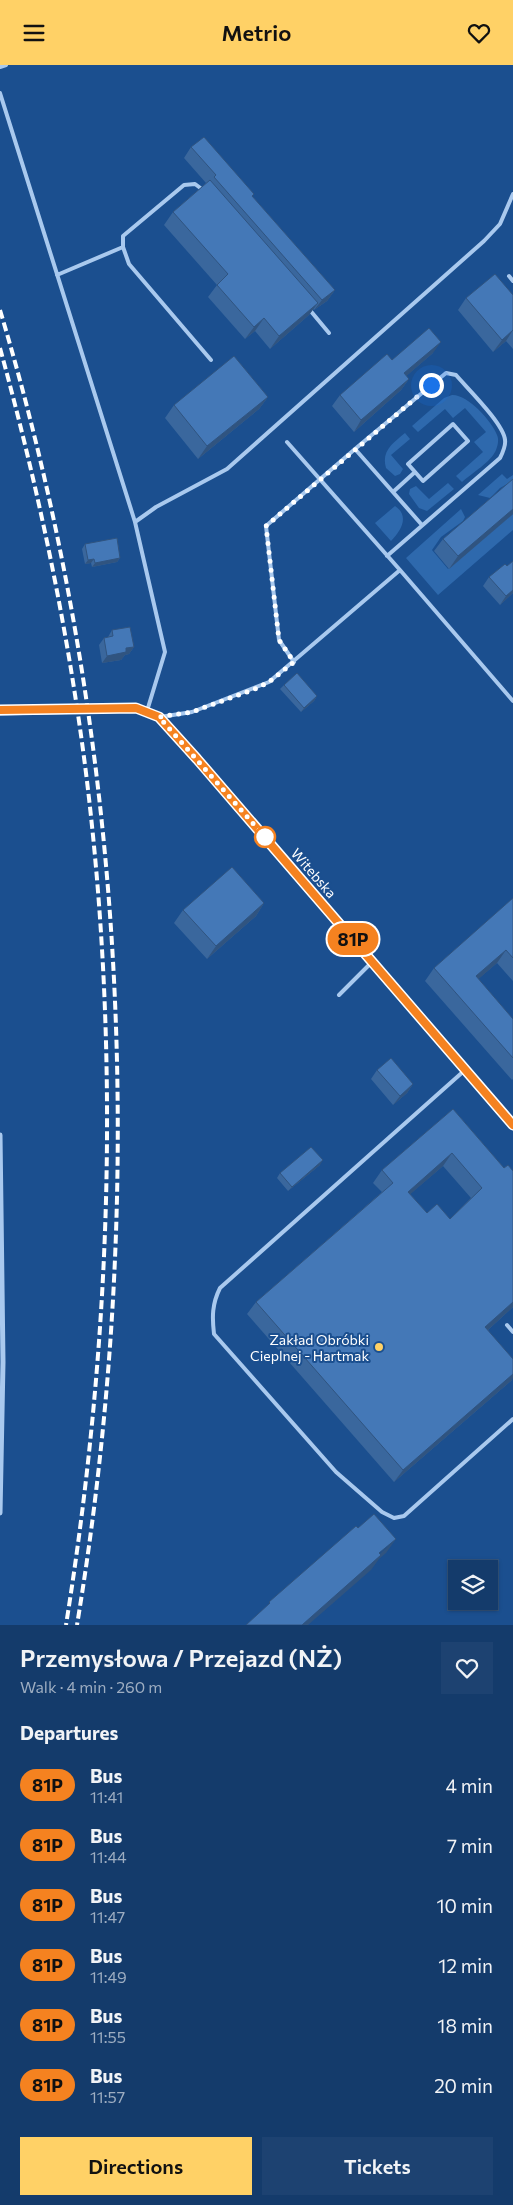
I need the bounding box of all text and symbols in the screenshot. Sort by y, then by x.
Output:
icon: menu [20,19,48,47]
text: Metrio [222,19,291,46]
icon: heart [465,19,493,47]
your location [419,373,444,398]
unlabelled marker [254,826,276,848]
street label: Witebska [288,845,340,901]
line badge: 81P [324,923,382,955]
text: 81P [338,928,368,950]
place label: Zakład Obróbki Cieplnej - Hartmak [250,1331,369,1364]
marker: Zakład Obróbki Cieplnej - Hartmak [373,1341,385,1353]
map controls [448,1560,498,1610]
button: layers [448,1560,498,1610]
button: heart [441,1642,493,1694]
text: Przemysłowa / Przejazd (NŻ) [20,1643,342,1672]
text: Walk · 4 min · 260 m [20,1677,162,1696]
text: Departures [20,1721,118,1744]
text: Bus [90,1764,122,1787]
text: 81P [32,1774,63,1796]
text: 4 min [446,1774,493,1797]
text: 11:41 [90,1787,123,1806]
text: Bus [90,1824,122,1847]
text: 81P [32,1834,63,1856]
text: 7 min [447,1834,493,1857]
text: 11:44 [90,1847,127,1866]
text: Bus [90,1884,122,1907]
text: 81P [32,1894,63,1916]
text: 10 min [436,1894,493,1917]
text: 11:47 [90,1907,125,1926]
text: Bus [90,1944,122,1967]
text: 81P [32,1954,63,1976]
text: 12 min [438,1954,493,1977]
text: 11:49 [90,1967,127,1986]
text: Bus [90,2004,122,2027]
text: 81P [32,2014,63,2036]
text: 18 min [437,2014,493,2037]
text: 11:55 [90,2027,126,2046]
text: Bus [90,2064,122,2087]
text: 81P [32,2074,63,2096]
text: 20 min [434,2074,493,2097]
text: 11:57 [90,2087,125,2106]
button: Directions [20,2137,252,2195]
button: Tickets [262,2137,493,2195]

